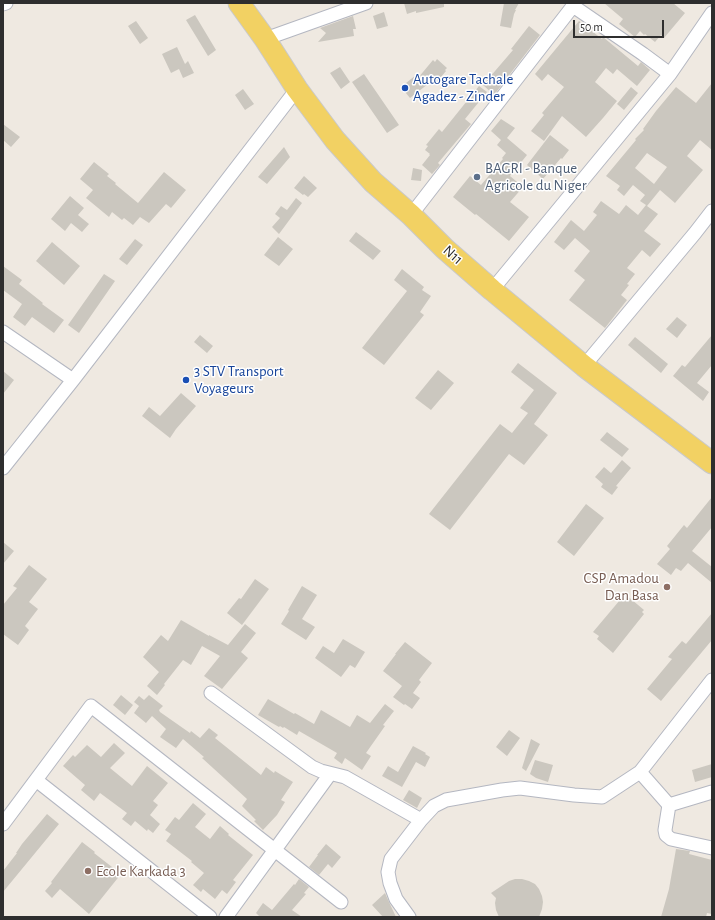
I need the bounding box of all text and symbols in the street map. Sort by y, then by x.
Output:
scale bar [575,12,666,38]
text: 50 m [580,21,603,33]
place label: Autogare Tachale Agadez - Zinder [413,70,513,105]
marker: Autogare Tachale Agadez - Zinder [400,83,410,93]
place label: BAGRI - Banque Agricole du Niger [485,159,587,194]
marker: BAGRI - Banque Agricole du Niger [472,172,482,182]
street label: N11 [439,241,467,269]
place label: 3 STV Transport Voyageurs [194,362,283,397]
marker: 3 STV Transport Voyageurs [181,375,191,385]
place label: CSP Amadou Dan Basa [584,569,659,604]
marker: CSP Amadou Dan Basa [662,582,672,592]
place label: Ecole Karkada 3 [96,862,186,880]
marker: Ecole Karkada 3 [83,866,93,876]

